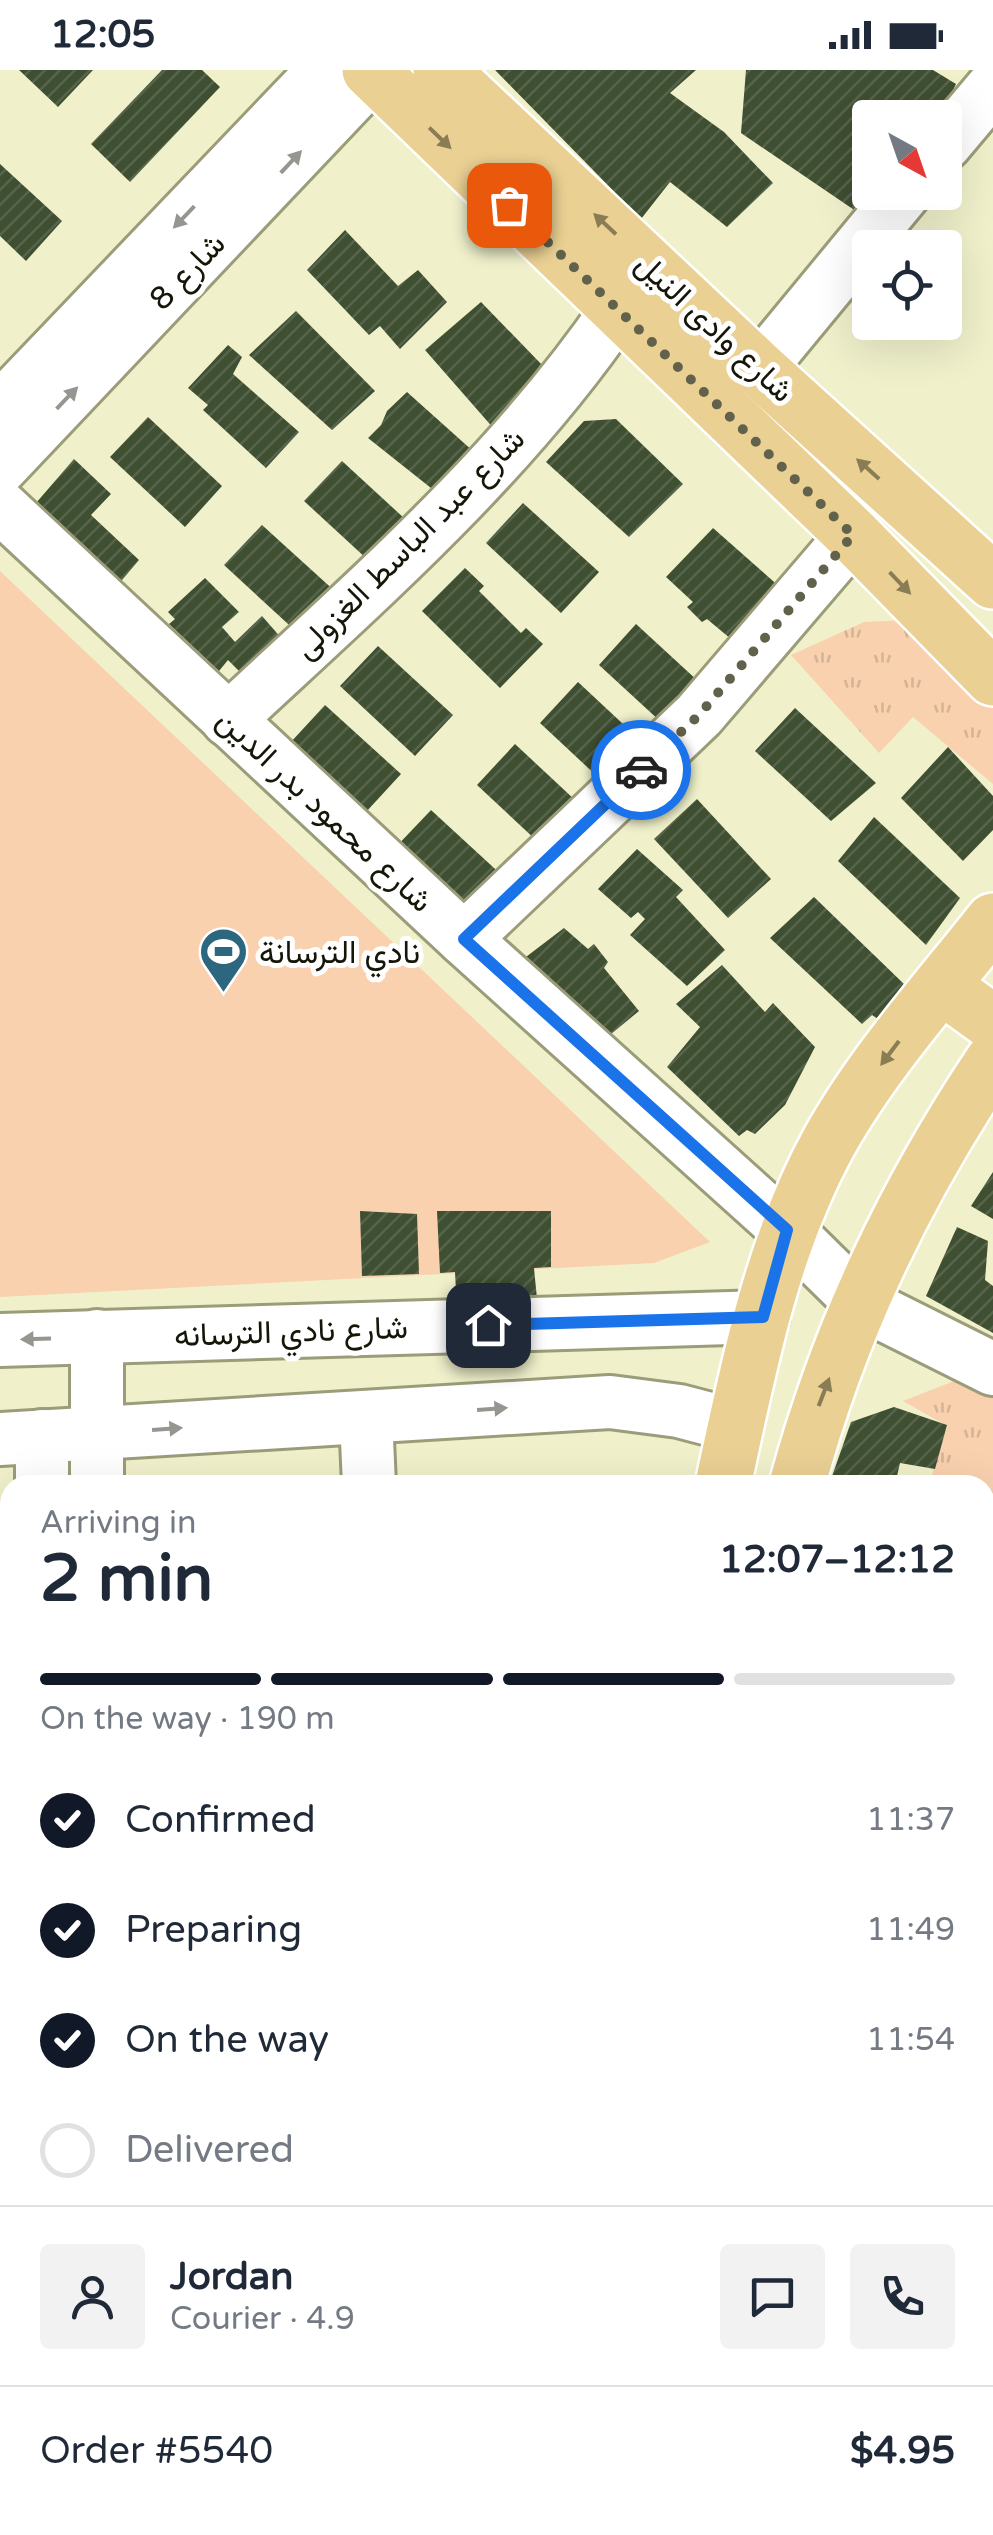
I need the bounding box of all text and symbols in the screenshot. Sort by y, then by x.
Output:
text: 12:05 [50,12,155,58]
north arrow [852,100,962,210]
map controls [852,100,962,340]
one-way arrow [428,126,452,149]
one-way arrow [279,150,302,174]
pin [467,163,552,248]
icon: bag [482,178,537,233]
one-way arrow [173,204,196,228]
one-way arrow [593,213,617,236]
street label: شارع 8 [142,225,235,320]
button: locate [852,230,962,340]
street label: شارع وادى النيل [626,245,801,412]
one-way arrow [55,386,78,410]
street label: شارع عبد الباسط الغزولى [286,420,534,668]
one-way arrow [857,457,881,480]
one-way arrow [888,571,911,595]
street label: شارع محمود بدر الدين [207,701,440,922]
courier [591,720,691,820]
icon: car [614,743,669,798]
sports icon: نادي الترسانة [198,926,250,994]
place label: نادي الترسانة [259,934,420,978]
one-way arrow [880,1040,901,1066]
pin [446,1283,531,1368]
icon: home [461,1298,516,1353]
street label: شارع نادي الترسانه [174,1309,409,1361]
one-way arrow [19,1331,51,1347]
one-way arrow [817,1376,833,1406]
one-way arrow [476,1401,508,1417]
one-way arrow [152,1421,184,1437]
text: Arriving in [40,1504,197,1542]
text: 12:07–12:12 [719,1537,955,1583]
text: 2 min [40,1540,213,1619]
text: On the way · 190 m [40,1700,335,1738]
icon: check [40,1793,95,1848]
text: Confirmed [125,1797,316,1843]
text: 11:37 [866,1801,955,1839]
icon: check [40,1903,95,1958]
text: Preparing [125,1907,302,1953]
text: 11:49 [866,1911,955,1949]
icon: check [40,2013,95,2068]
text: On the way [125,2017,329,2063]
text: 11:54 [866,2021,955,2059]
text: Delivered [125,2127,294,2173]
button: person [40,2244,145,2349]
button: chat [720,2244,825,2349]
button: phone [850,2244,955,2349]
text: Jordan [170,2254,293,2300]
text: Courier · 4.9 [170,2300,355,2338]
text: Order #5540 [40,2428,273,2474]
text: $4.95 [850,2428,955,2474]

